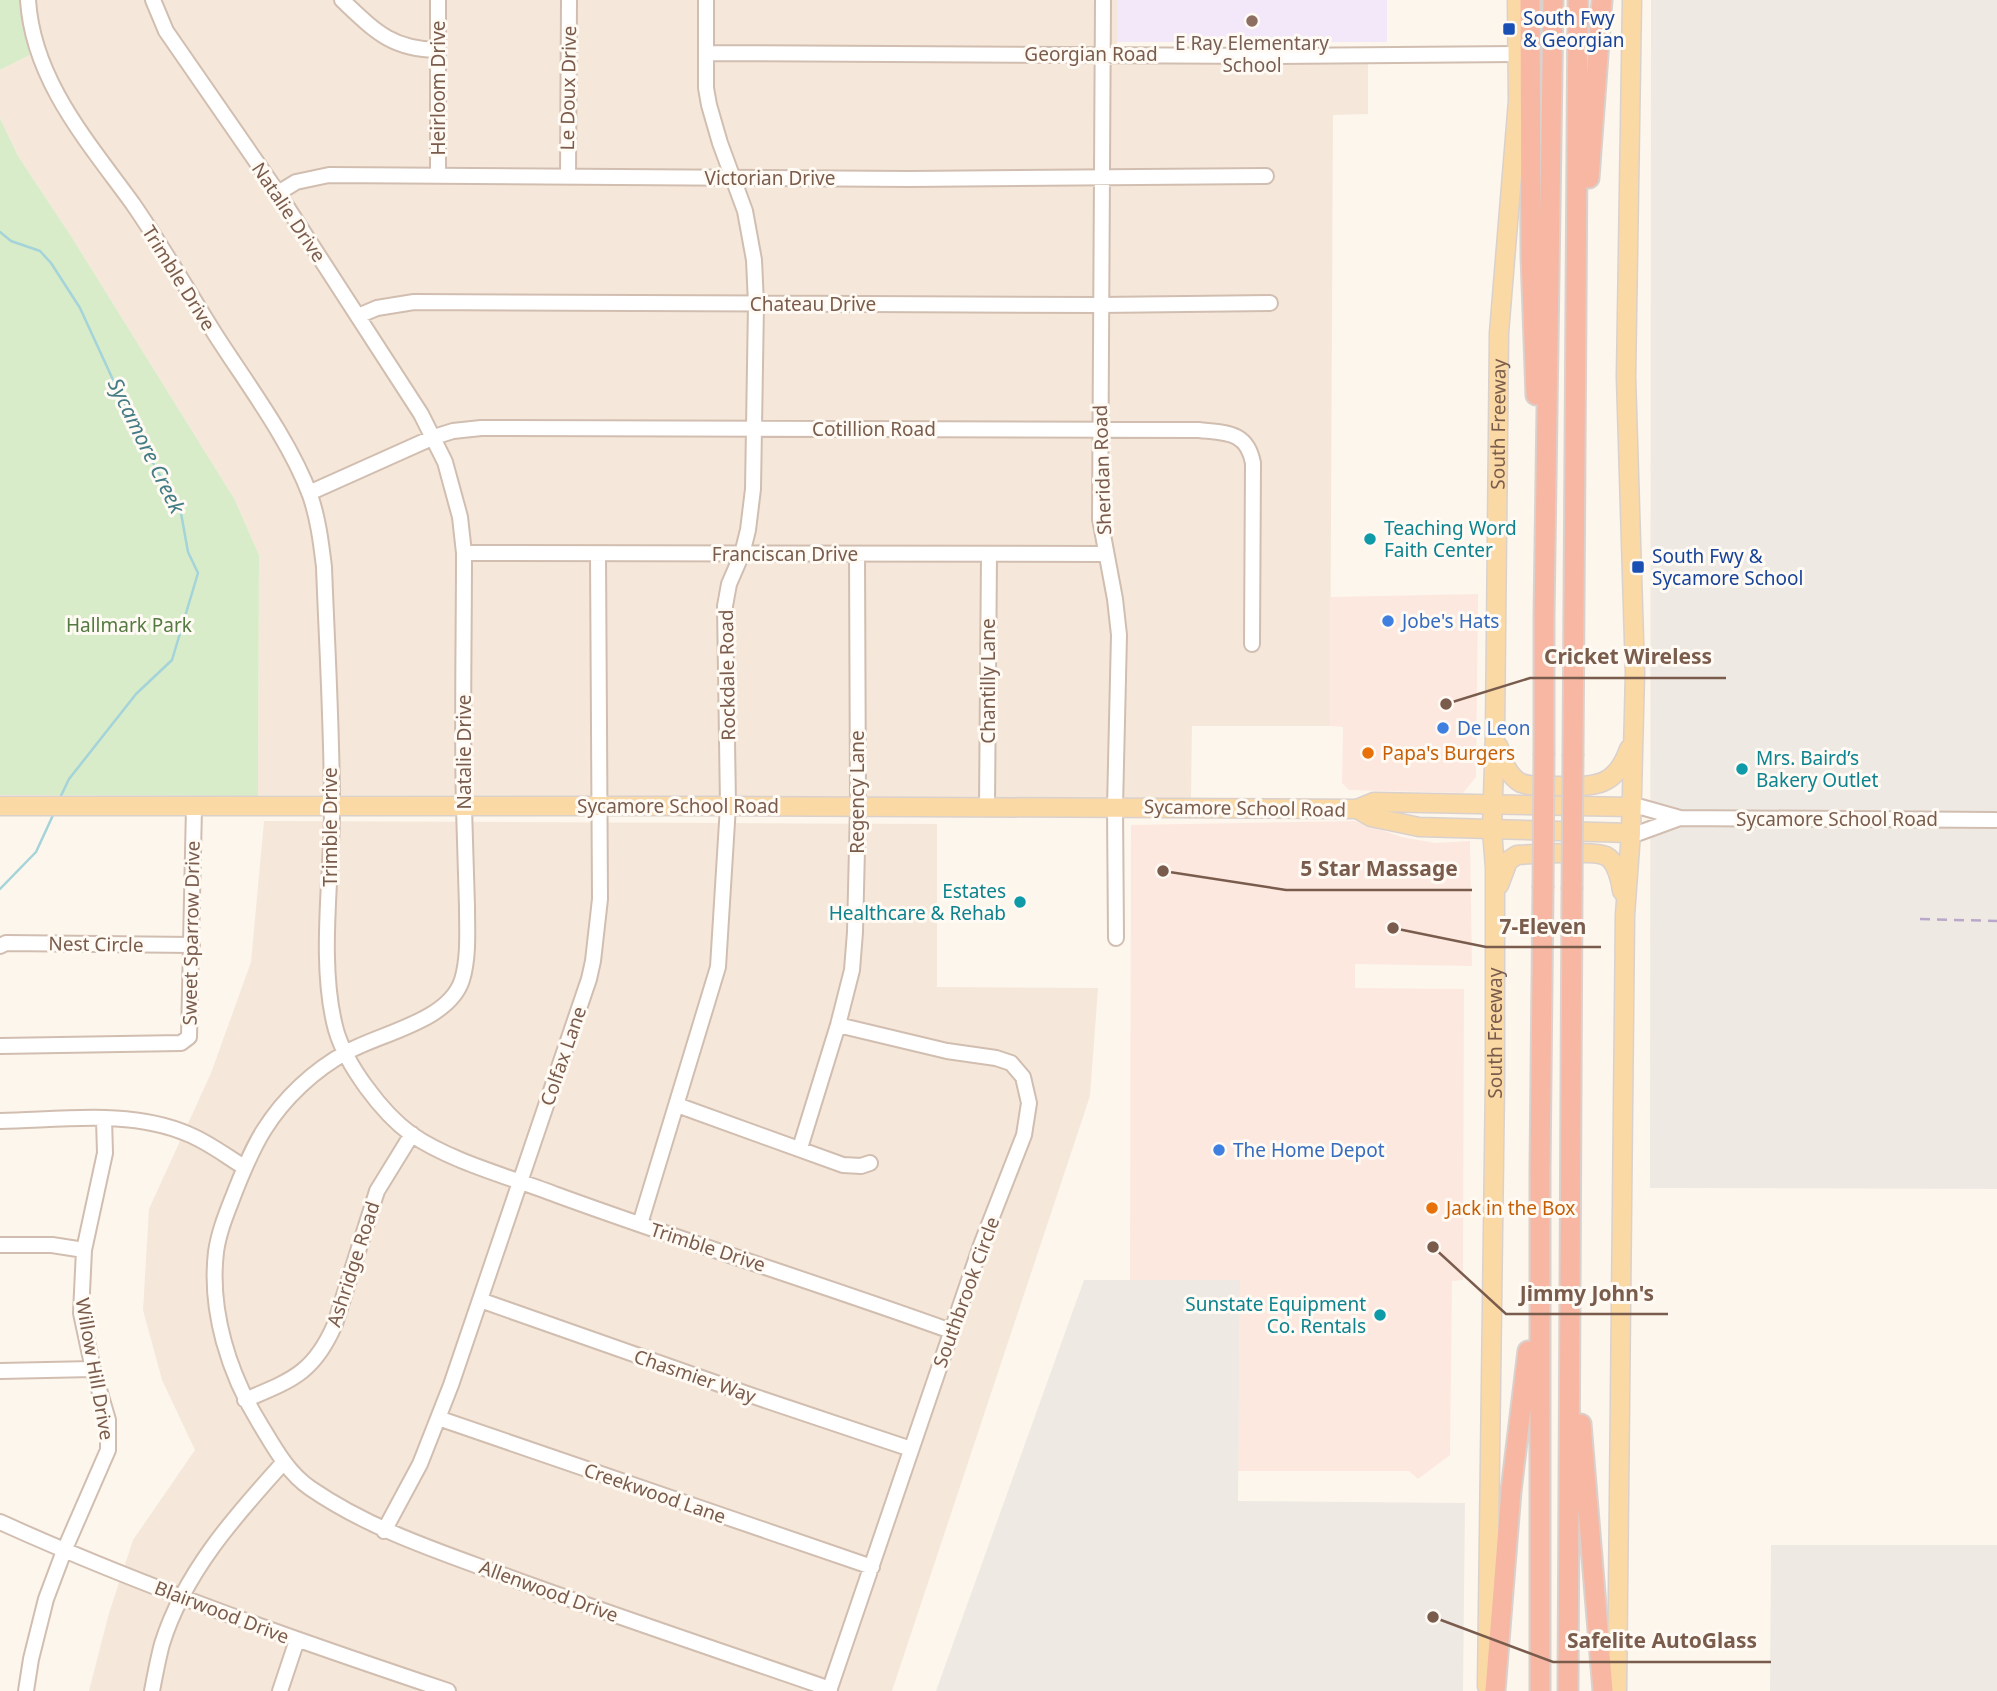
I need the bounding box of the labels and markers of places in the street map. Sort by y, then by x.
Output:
place label: South Fwy & Georgian [1523,5,1625,53]
marker: E Ray Elementary School [1244,13,1260,29]
marker: South Fwy & Georgian [1501,21,1517,37]
place label: E Ray Elementary School [1175,30,1329,78]
place label: Teaching Word Faith Center [1384,515,1517,563]
marker: Teaching Word Faith Center [1362,531,1378,547]
place label: South Fwy & Sycamore School [1652,543,1803,591]
marker: South Fwy & Sycamore School [1630,559,1646,575]
place label: Jobe's Hats [1400,608,1499,634]
marker: Jobe's Hats [1380,613,1396,629]
callout: Cricket Wireless [1530,636,1726,678]
place label: De Leon [1457,715,1530,741]
marker: De Leon [1435,720,1451,736]
place label: Papa's Burgers [1382,740,1515,766]
marker: Papa's Burgers [1360,745,1376,761]
place label: Mrs. Baird’s Bakery Outlet [1756,745,1878,793]
marker: Mrs. Baird’s Bakery Outlet [1734,761,1750,777]
callout: 5 Star Massage [1286,848,1472,890]
place label: Estates Healthcare & Rehab [829,878,1006,926]
marker: Estates Healthcare & Rehab [1012,894,1028,910]
callout: 7-Eleven [1486,905,1601,947]
place label: The Home Depot [1233,1137,1385,1163]
marker: The Home Depot [1211,1142,1227,1158]
place label: Jack in the Box [1444,1195,1575,1221]
marker: Jack in the Box [1424,1200,1440,1216]
callout: Jimmy John's [1506,1272,1668,1314]
place label: Sunstate Equipment Co. Rentals [1185,1291,1366,1339]
marker: Sunstate Equipment Co. Rentals [1372,1307,1388,1323]
callout: Safelite AutoGlass [1553,1620,1771,1662]

